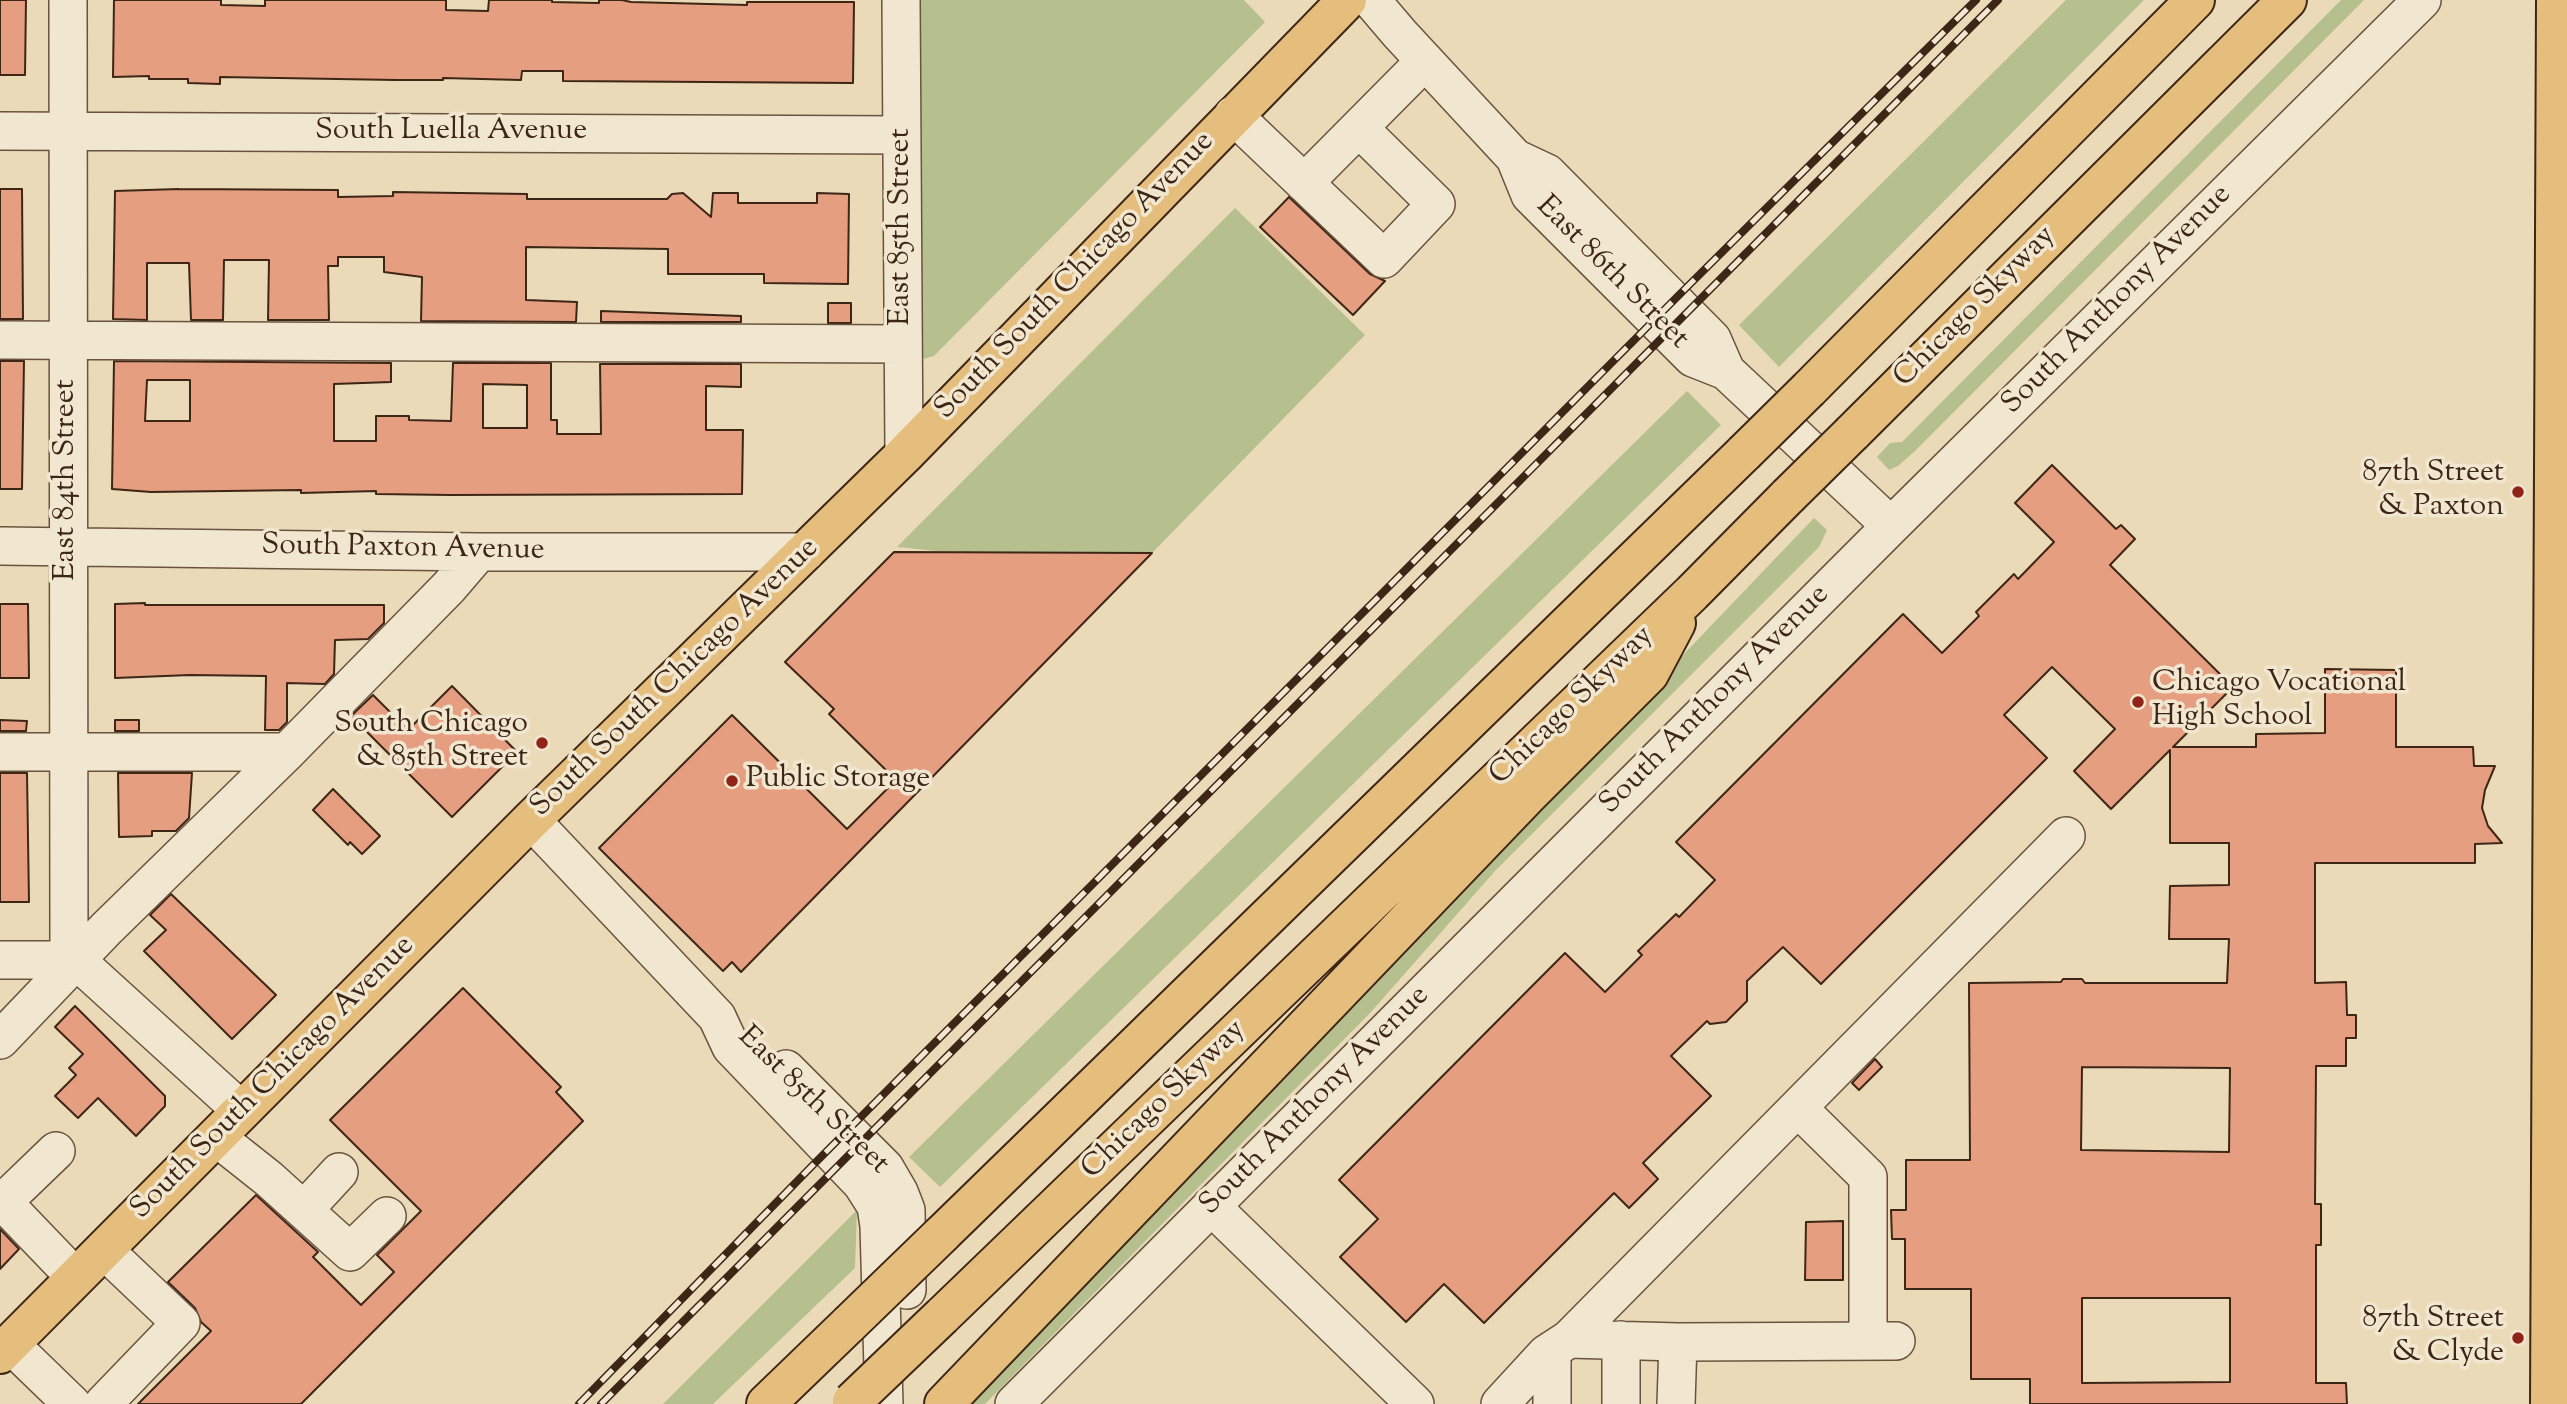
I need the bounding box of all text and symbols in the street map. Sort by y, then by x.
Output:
street label: South Luella Avenue [315,115,587,151]
street label: South South Chicago Avenue [929,126,1223,428]
street label: East 85th Street [885,128,921,326]
street label: South Anthony Avenue [1996,179,2240,423]
street label: East 86th Street [1527,190,1695,358]
street label: Chicago Skyway [1888,220,2064,396]
street label: East 84th Street [50,379,86,581]
place label: 87th Street & Paxton [2362,457,2504,528]
marker: 87th Street & Paxton [2510,484,2526,500]
street label: South Paxton Avenue [261,530,545,570]
street label: South South Chicago Avenue [525,532,827,826]
street label: South Anthony Avenue [1594,579,1838,823]
street label: Chicago Skyway [1484,620,1662,794]
place label: Chicago Vocational High School [2152,667,2406,738]
marker: Chicago Vocational High School [2130,694,2146,710]
place label: South Chicago & 85th Street [334,708,528,778]
marker: South Chicago & 85th Street [534,735,550,751]
place label: Public Storage [746,763,930,799]
marker: Public Storage [724,773,740,789]
street label: South South Chicago Avenue [125,930,423,1228]
street label: South Anthony Avenue [1194,980,1438,1224]
street label: Chicago Skyway [1076,1014,1254,1188]
street label: East 85th Street [729,1020,895,1184]
place label: 87th Street & Clyde [2362,1303,2504,1374]
marker: 87th Street & Clyde [2510,1330,2526,1346]

